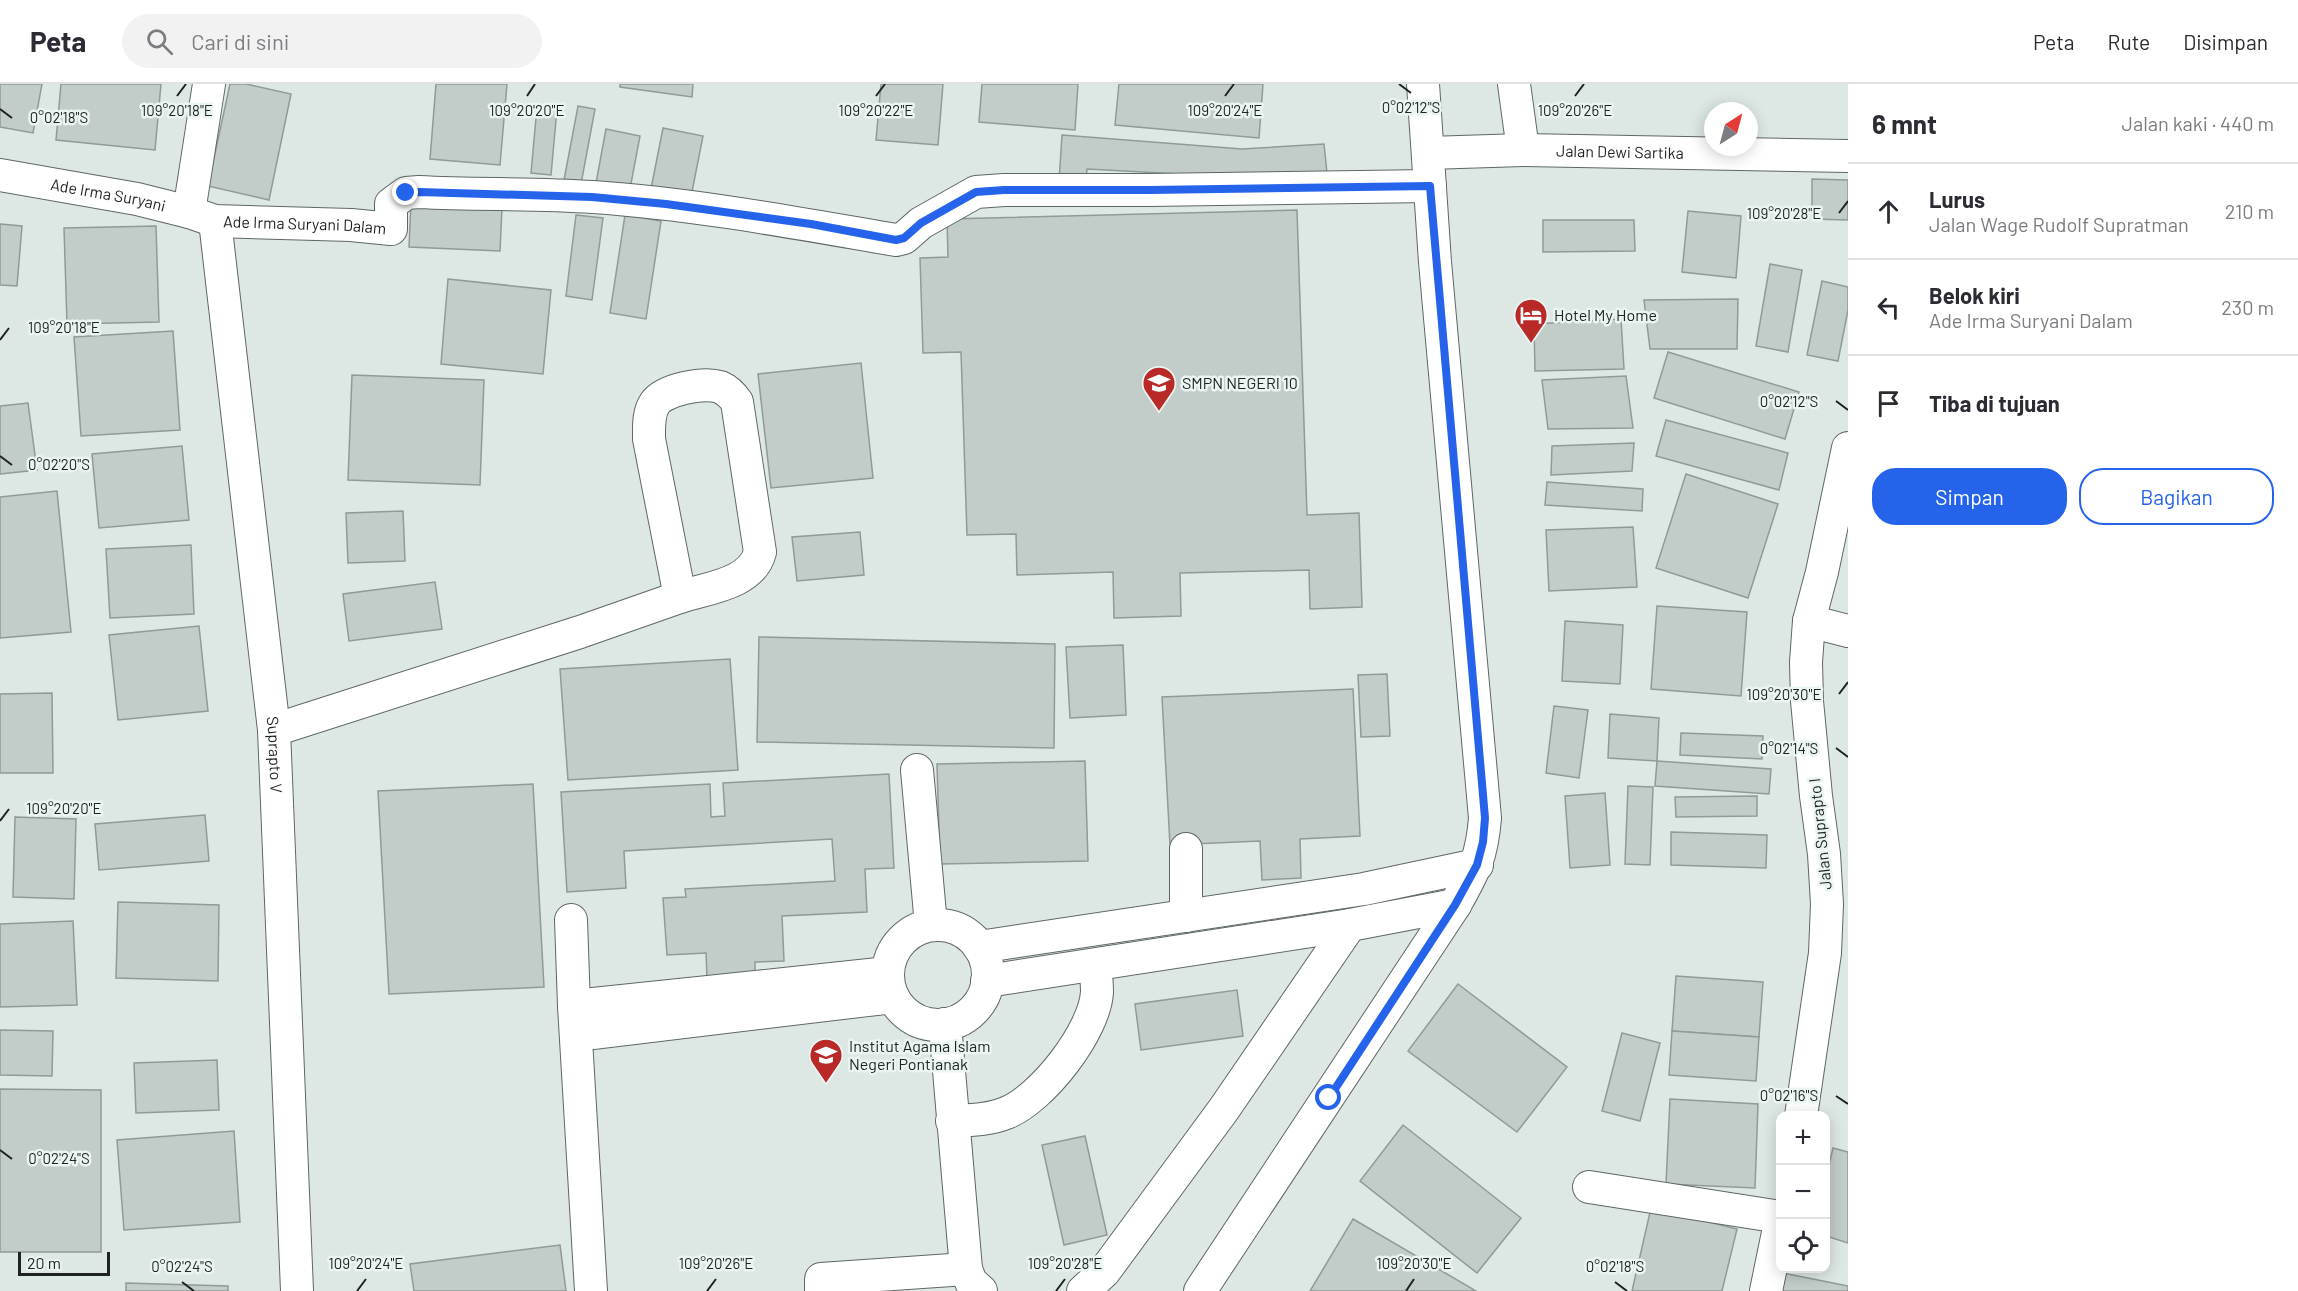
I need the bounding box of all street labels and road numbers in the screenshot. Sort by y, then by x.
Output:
street label: Jalan Dewi Sartika [1556,141,1684,162]
street label: Ade Irma Suryani [49,174,168,215]
street label: Ade Irma Suryani Dalam [223,211,387,237]
street label: Suprapto V [263,715,287,793]
street label: Jalan Suprapto I [1804,777,1835,891]

